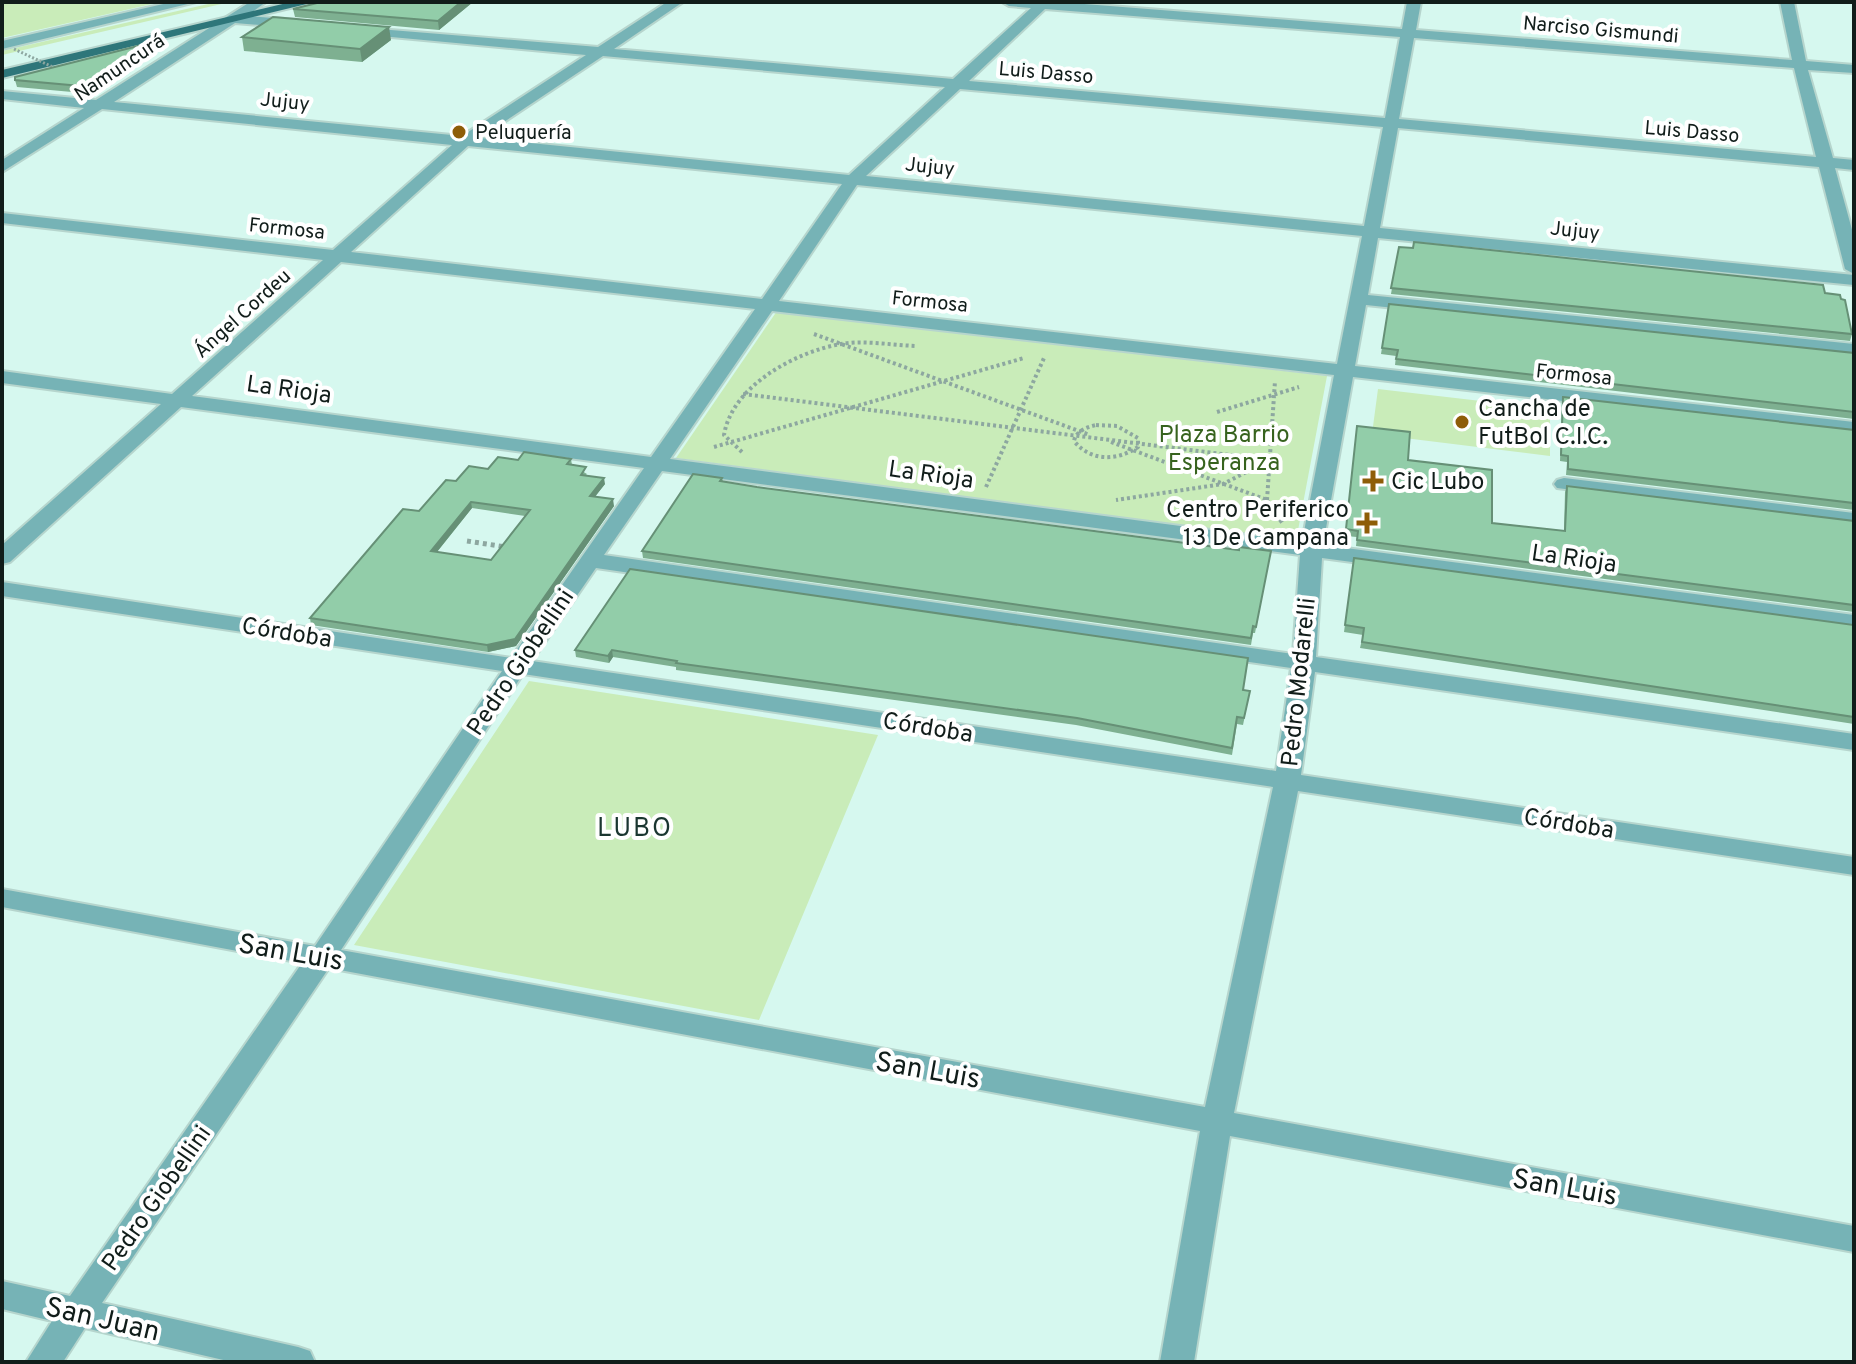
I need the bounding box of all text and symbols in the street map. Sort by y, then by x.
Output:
street label: Narciso Gismundi [1522,11,1680,51]
street label: Namuncurá [70,29,170,108]
street label: Luis Dasso [997,57,1094,91]
street label: Jujuy [259,87,311,119]
street label: Luis Dasso [1643,116,1740,150]
place label: Peluquería [475,121,572,147]
marker: Peluquería [450,123,468,141]
street label: Jujuy [904,152,956,184]
street label: Formosa [248,213,326,247]
street label: Jujuy [1549,216,1601,248]
street label: Ángel Cordeu [188,263,297,365]
street label: Formosa [891,286,969,320]
street label: Formosa [1535,359,1613,393]
street label: La Rioja [244,370,333,412]
place label: Cancha de FutBol C.I.C. [1478,395,1608,453]
marker: Cancha de FutBol C.I.C. [1453,413,1471,431]
park label: Plaza Barrio Esperanza [1158,421,1290,479]
street label: La Rioja [886,455,975,497]
place label: Cic Lubo [1391,468,1484,498]
marker: Cic Lubo [1362,470,1384,492]
place label: Centro Periferico 13 De Campana [1166,496,1349,554]
marker: Centro Periferico 13 De Campana [1356,512,1378,534]
street label: La Rioja [1529,539,1618,581]
street label: Pedro Giobellini [461,584,582,742]
street label: Pedro Modarelli [1276,596,1324,768]
street label: Córdoba [239,612,334,656]
street label: Córdoba [880,707,975,751]
street label: Córdoba [1521,803,1616,847]
district label: LUBO [597,813,673,846]
street label: San Luis [235,927,346,981]
street label: San Luis [872,1045,983,1099]
street label: Pedro Giobellini [96,1121,219,1278]
street label: San Luis [1509,1162,1620,1216]
street label: San Juan [42,1290,163,1352]

